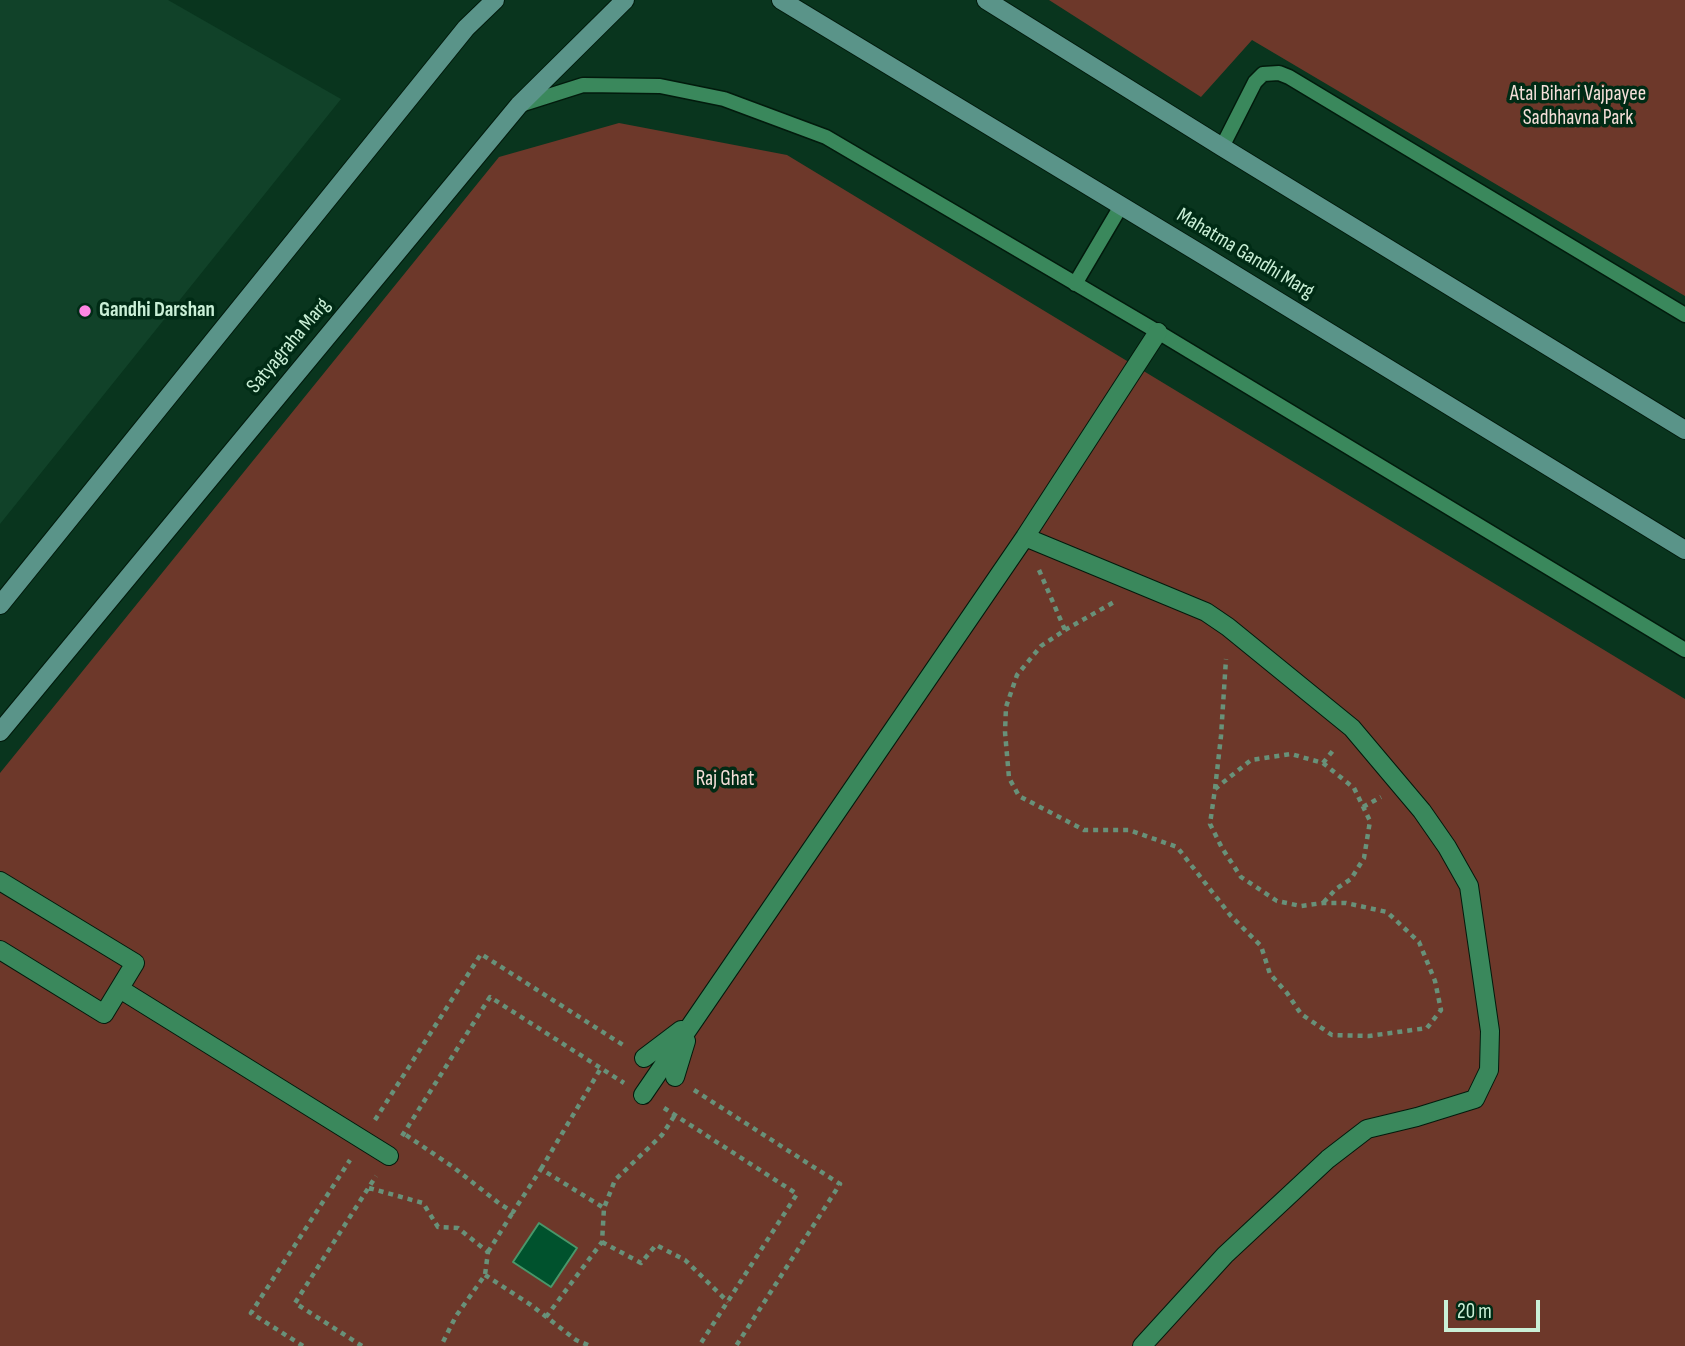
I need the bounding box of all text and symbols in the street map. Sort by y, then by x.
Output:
park label: Atal Bihari Vajpayee Sadbhavna Park [1510,82,1646,132]
street label: Mahatma Gandhi Marg [1172,203,1318,305]
street label: Satyagraha Marg [242,293,336,399]
place label: Gandhi Darshan [99,298,215,324]
marker: Gandhi Darshan [77,303,93,319]
park label: Raj Ghat [696,767,754,793]
scale bar [1447,1286,1543,1330]
text: 20 m [1457,1299,1492,1324]

